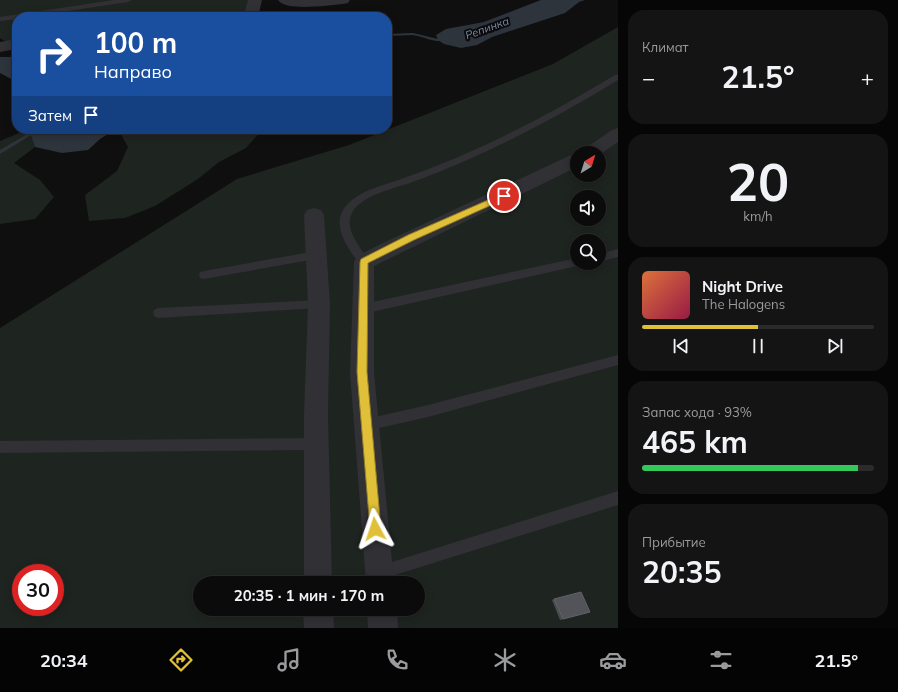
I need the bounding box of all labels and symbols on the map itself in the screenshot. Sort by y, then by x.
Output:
water label: Репинка [463,14,511,42]
north arrow [570,146,606,182]
pin [487,179,521,213]
position arrow [354,508,396,550]
speed limit sign: 30 [12,564,64,616]

